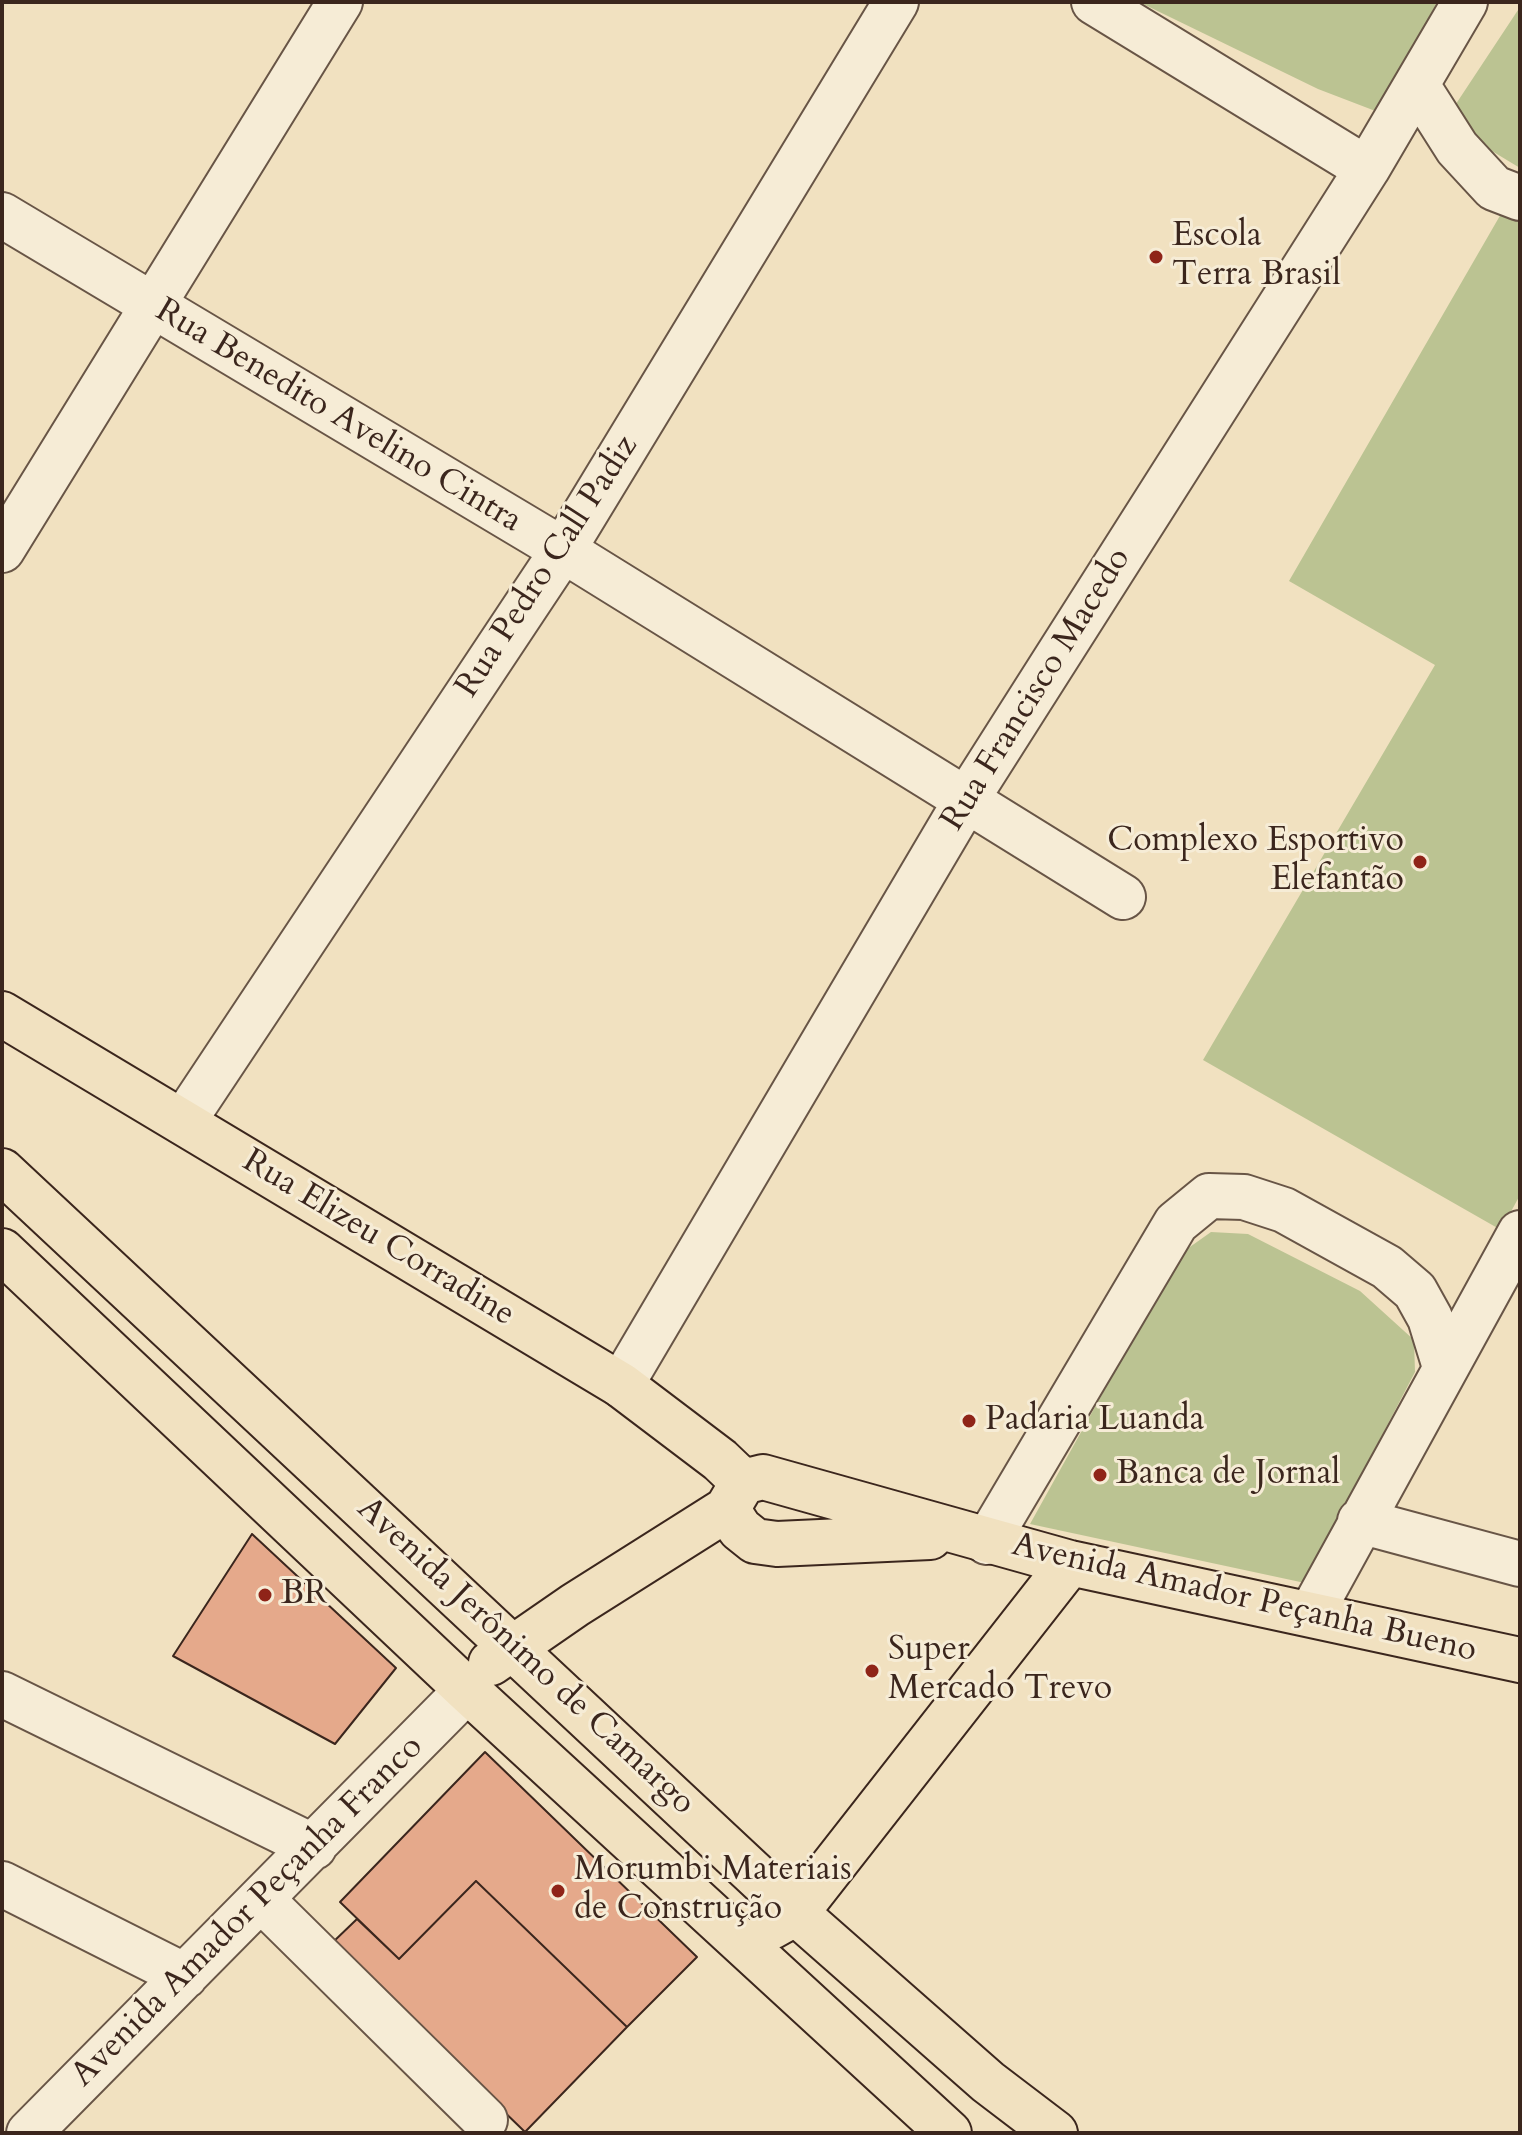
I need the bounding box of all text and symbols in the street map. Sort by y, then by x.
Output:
place label: Escola Terra Brasil [1172,217,1341,296]
marker: Escola Terra Brasil [1147,248,1165,266]
street label: Rua Benedito Avelino Cintra [148,291,528,543]
street label: Rua Pedro Call Padiz [448,428,648,706]
street label: Rua Francisco Macedo [933,541,1141,839]
place label: Complexo Esportivo Elefantão [1107,822,1404,902]
marker: Complexo Esportivo Elefantão [1411,853,1429,871]
street label: Rua Elizeu Corradine [235,1142,521,1336]
place label: Padaria Luanda [985,1401,1204,1441]
marker: Padaria Luanda [960,1412,978,1430]
place label: Banca de Jornal [1116,1455,1340,1495]
marker: Banca de Jornal [1091,1466,1109,1484]
street label: Avenida Jerônimo de Camargo [348,1490,702,1824]
street label: Avenida Amador Peçanha Bueno [1008,1526,1480,1672]
place label: BR [281,1575,328,1615]
marker: BR [256,1586,274,1604]
place label: Super Mercado Trevo [888,1631,1112,1710]
marker: Super Mercado Trevo [863,1662,881,1680]
street label: Avenida Amador Peçanha Franco [64,1728,432,2096]
place label: Morumbi Materiais de Construção [574,1851,852,1930]
marker: Morumbi Materiais de Construção [549,1882,567,1900]

